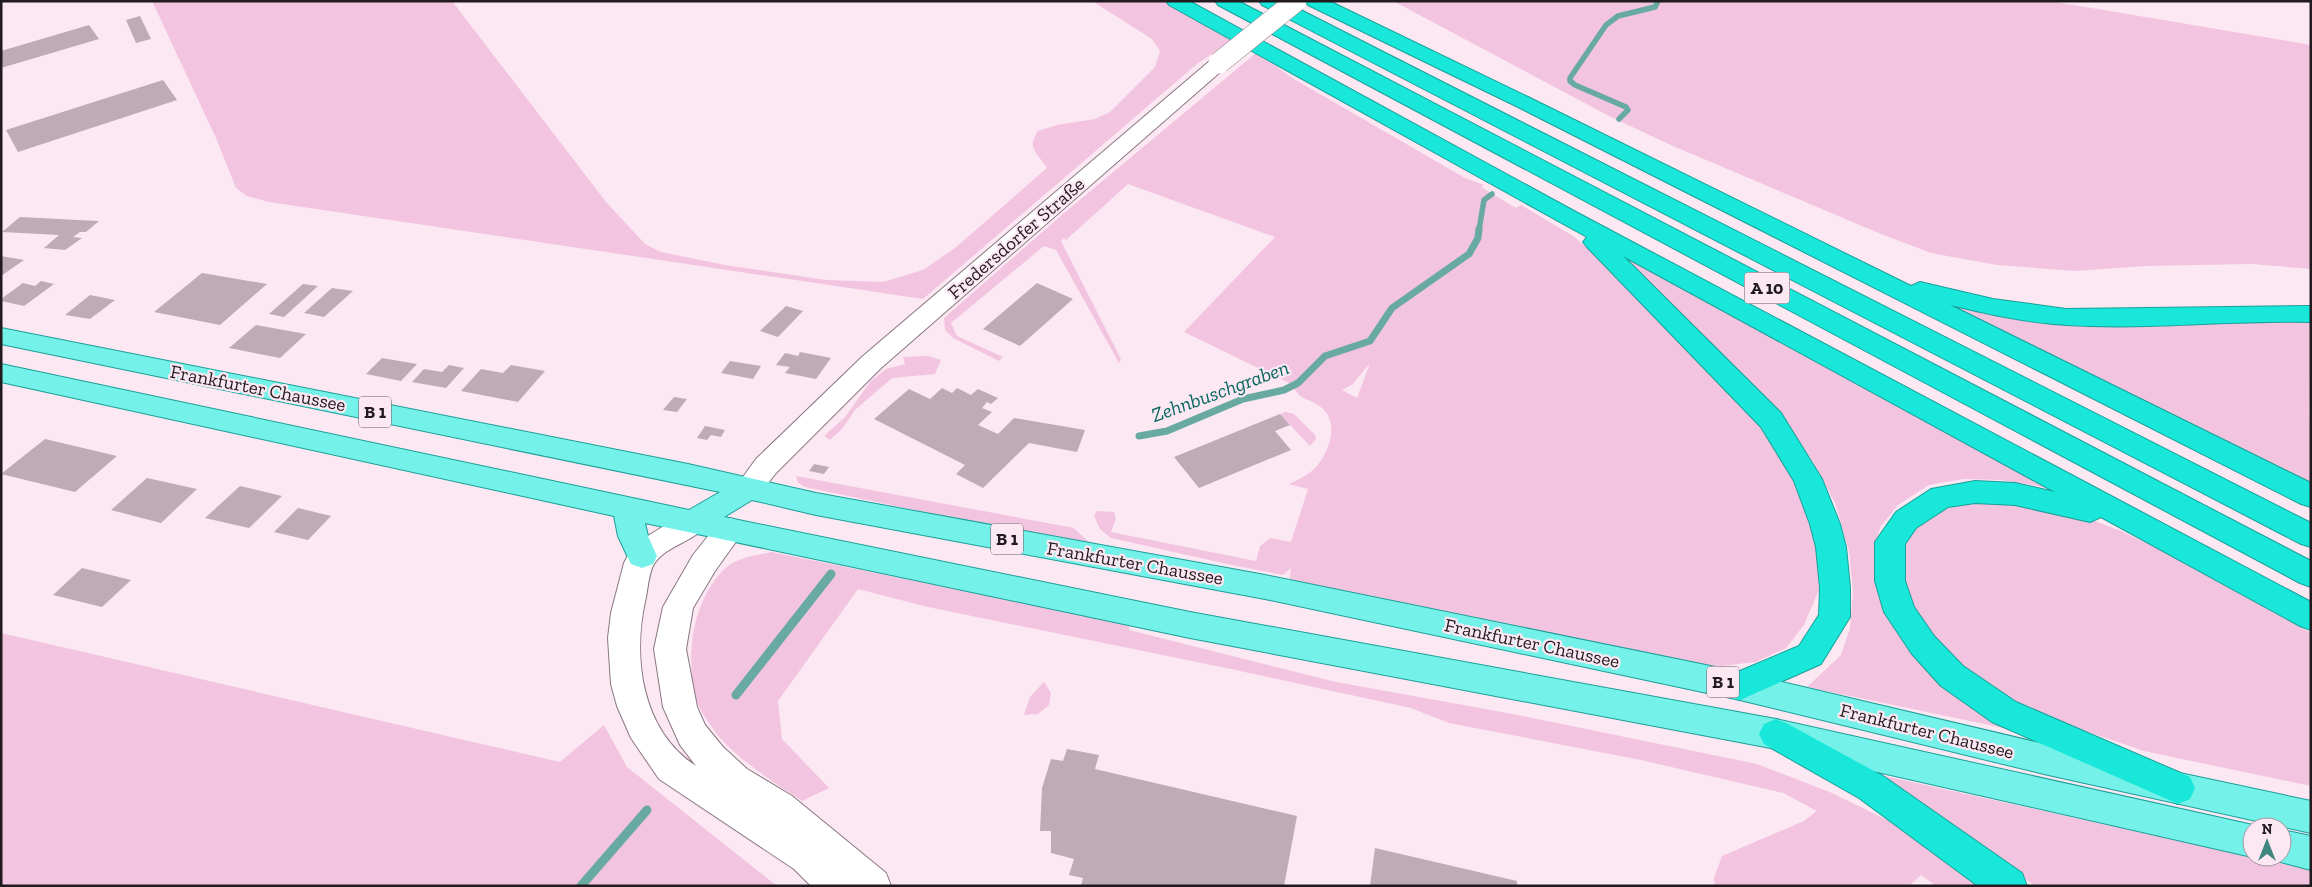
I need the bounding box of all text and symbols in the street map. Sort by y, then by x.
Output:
street label: Fredersdorfer Straße [943,172,1089,304]
road number: A 10 [1744,272,1790,304]
water label: Zehnbuschgraben [1148,355,1292,427]
street label: Frankfurter Chaussee [168,360,348,416]
road number: B 1 [359,397,391,428]
road number: B 1 [991,524,1023,554]
street label: Frankfurter Chaussee [1045,536,1225,590]
street label: Frankfurter Chaussee [1442,613,1622,673]
road number: B 1 [1707,666,1739,698]
street label: Frankfurter Chaussee [1838,698,2016,764]
north arrow [2242,817,2292,867]
text: N [2262,821,2273,838]

